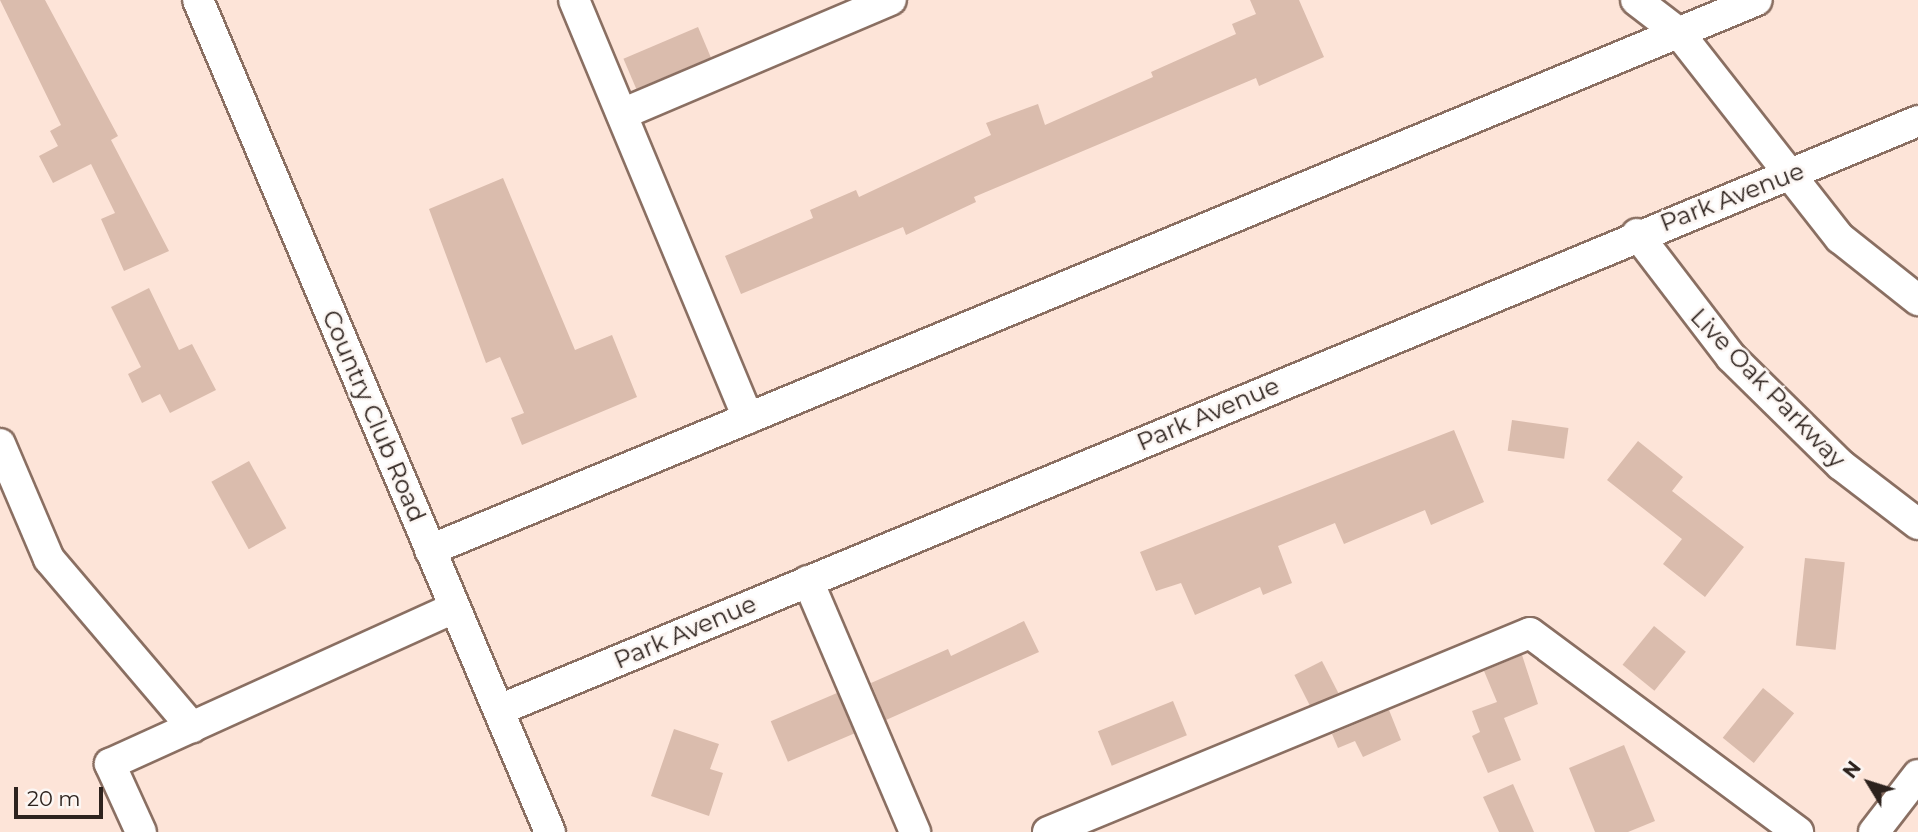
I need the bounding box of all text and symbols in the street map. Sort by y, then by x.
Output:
street label: Park Avenue [1656,156,1808,238]
street label: Live Oak Parkway [1685,302,1851,474]
street label: Country Club Road [316,306,432,526]
street label: Park Avenue [1133,371,1283,457]
street label: Park Avenue [610,589,760,675]
north arrow [1834,748,1904,818]
text: N [1838,757,1866,783]
scale bar [18,772,107,816]
text: 20 m [27,786,81,811]

